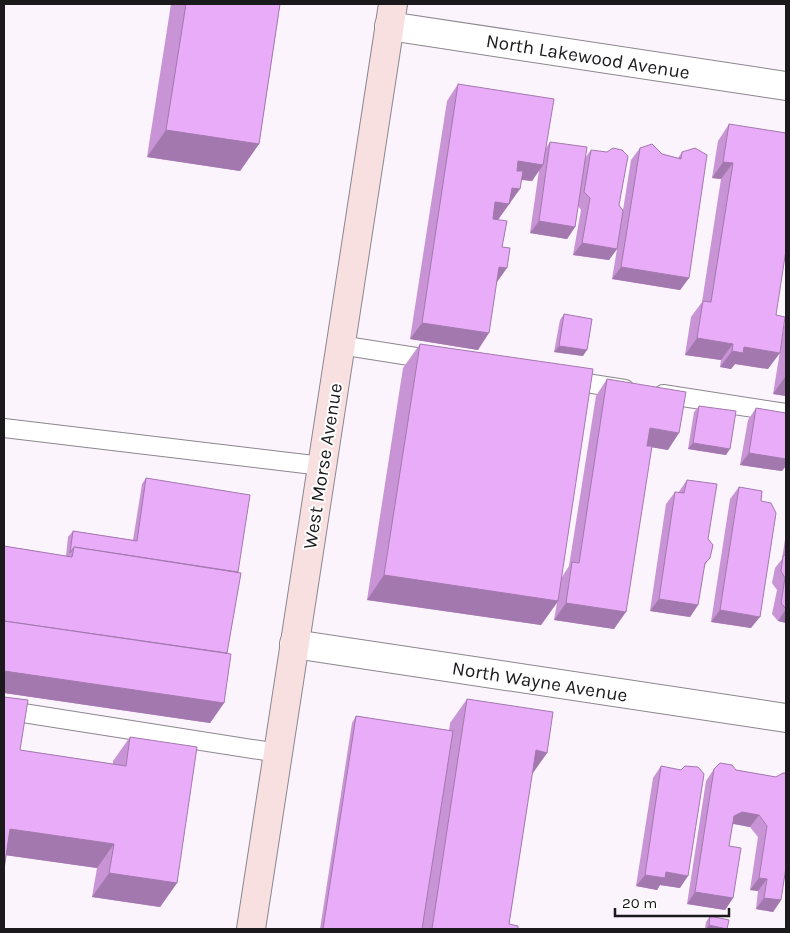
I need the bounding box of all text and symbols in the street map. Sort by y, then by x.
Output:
street label: North Lakewood Avenue [484,30,691,84]
street label: West Morse Avenue [299,382,347,551]
street label: North Wayne Avenue [451,657,629,707]
scale bar [615,886,729,918]
text: 20 m [622,894,657,912]

